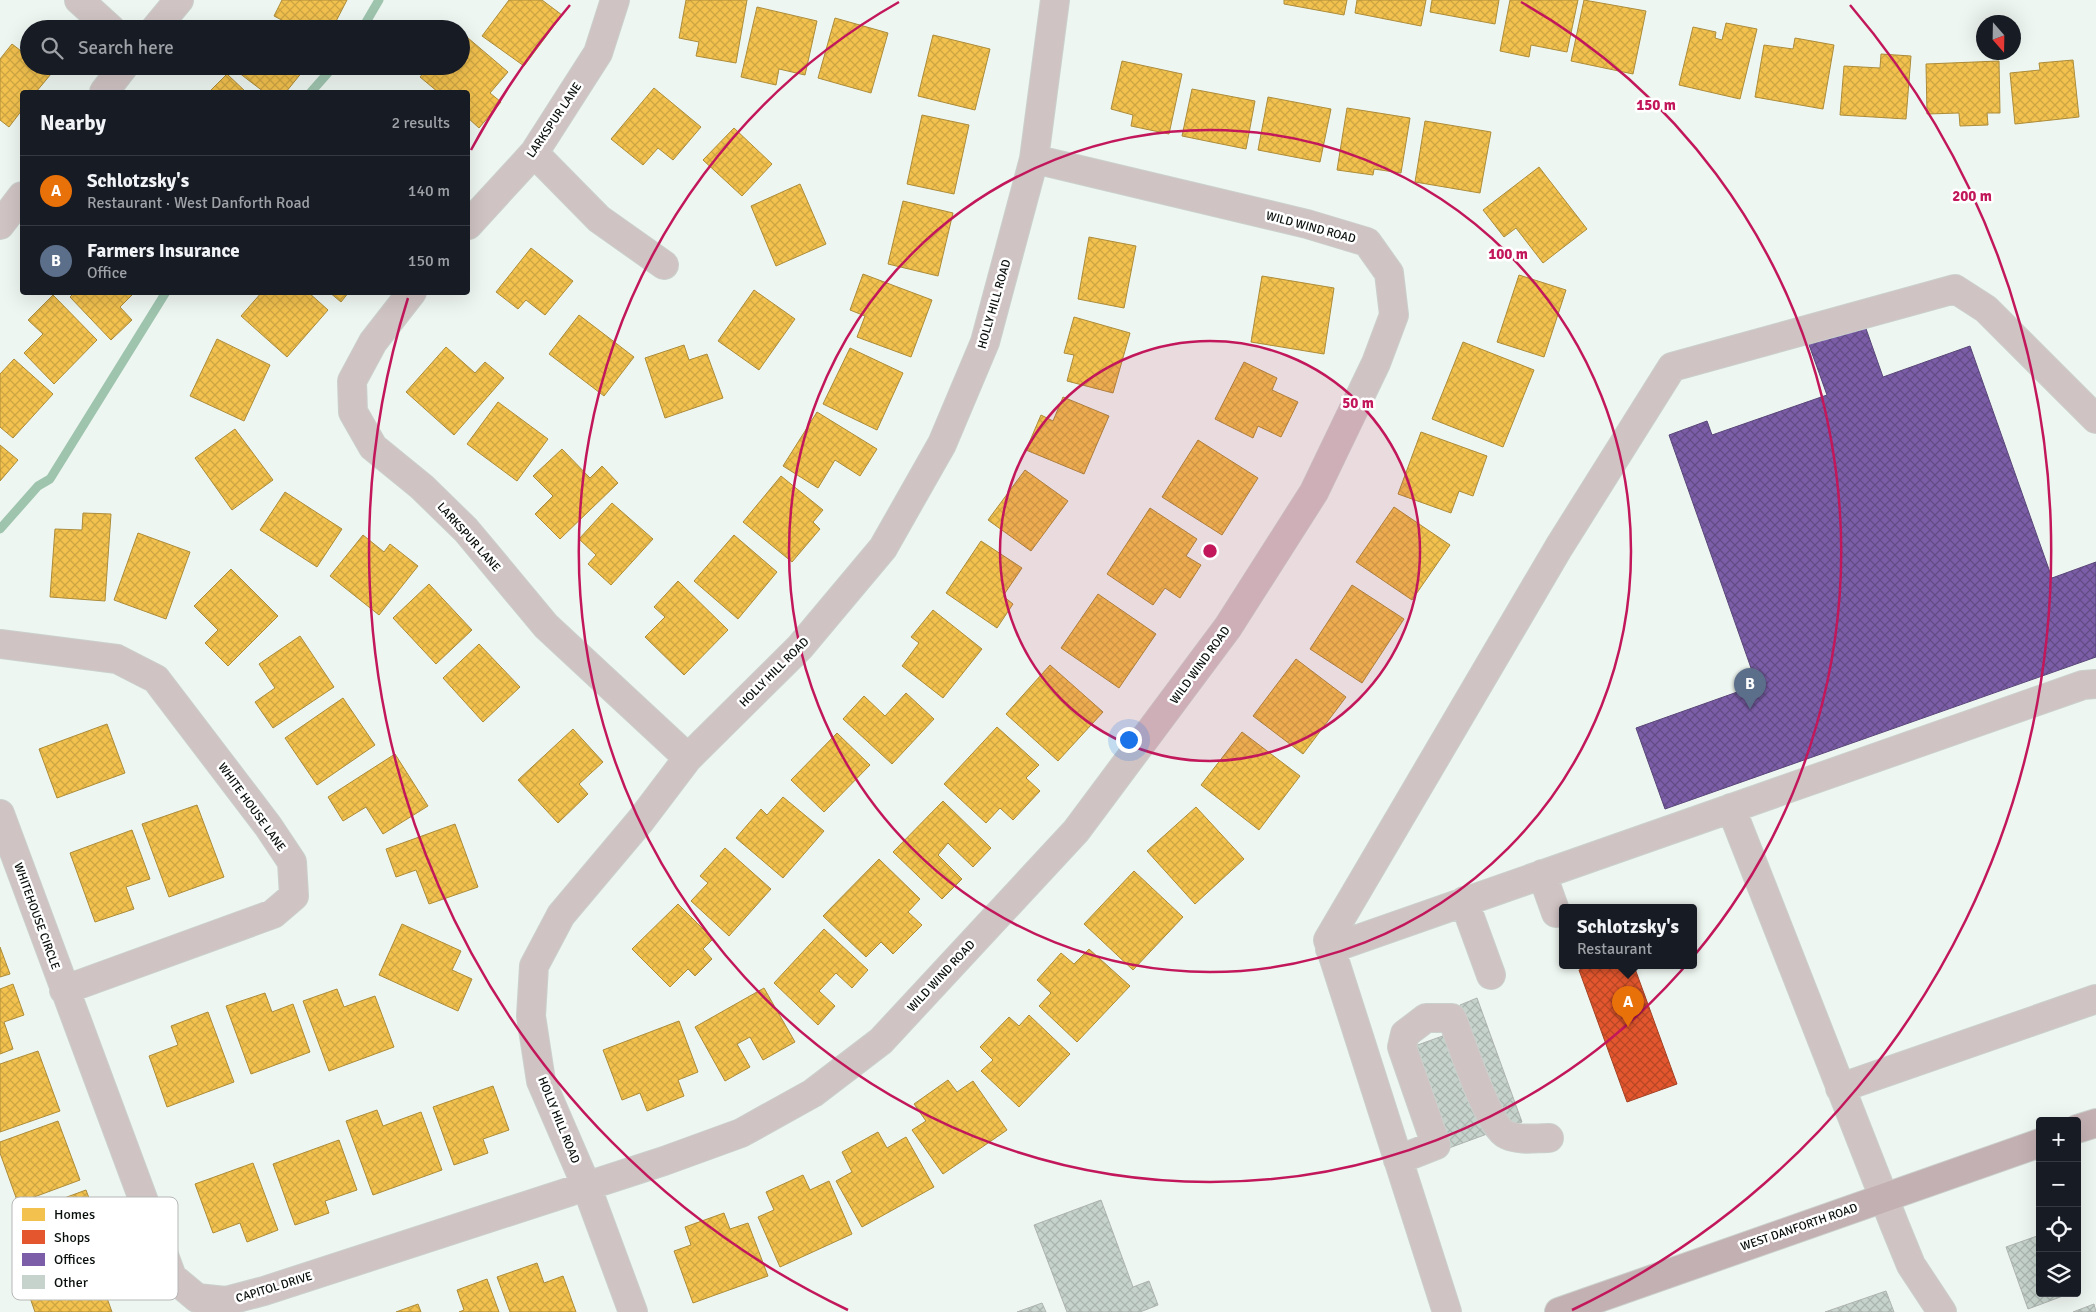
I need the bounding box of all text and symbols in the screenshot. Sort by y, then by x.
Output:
north arrow [1976,15,2021,60]
search box [20,20,470,75]
icon: search [38,34,66,62]
text: Search here [78,36,174,60]
street label: LARKSPUR LANE [524,80,585,161]
text: 150 m [1636,96,1676,114]
text: Nearby [40,110,106,136]
text: 2 results [391,113,450,133]
text: Schlotzsky's [87,169,189,193]
text: A [51,181,61,201]
text: 140 m [408,181,450,201]
text: 200 m [1952,187,1992,205]
text: Restaurant · West Danforth Road [87,193,310,213]
street label: WILD WIND ROAD [1264,208,1358,247]
text: Farmers Insurance [87,239,240,263]
text: 100 m [1488,245,1528,263]
text: B [51,251,61,271]
text: 150 m [408,251,450,271]
street label: HOLLY HILL ROAD [975,257,1014,351]
text: Office [87,263,127,283]
text: 50 m [1342,394,1374,412]
street label: LARKSPUR LANE [434,500,504,575]
centre of rings [1201,542,1219,560]
street label: WILD WIND ROAD [1167,623,1234,707]
street label: HOLLY HILL ROAD [736,634,812,710]
pin: B [1734,668,1766,709]
your location [1116,727,1142,753]
street label: WHITE HOUSE LANE [214,760,289,855]
street label: WHITEHOUSE CIRCLE [10,861,63,972]
popup [1559,904,1697,969]
text: Schlotzsky's [1577,915,1679,939]
street label: WILD WIND ROAD [904,937,979,1015]
text: Restaurant [1577,939,1652,959]
pin: A [1612,986,1644,1027]
street label: HOLLY HILL ROAD [534,1075,583,1166]
map controls [2036,1117,2081,1297]
button: + [2036,1117,2081,1162]
button: − [2036,1162,2081,1207]
legend [12,1197,178,1300]
street label: WEST DANFORTH ROAD [1739,1200,1860,1255]
text: Homes [54,1206,95,1223]
button: locate [2036,1207,2081,1252]
text: Shops [54,1229,90,1246]
text: Offices [54,1251,95,1268]
button: layers [2036,1252,2081,1297]
street label: CAPITOL DRIVE [234,1269,314,1306]
text: Other [54,1274,89,1291]

